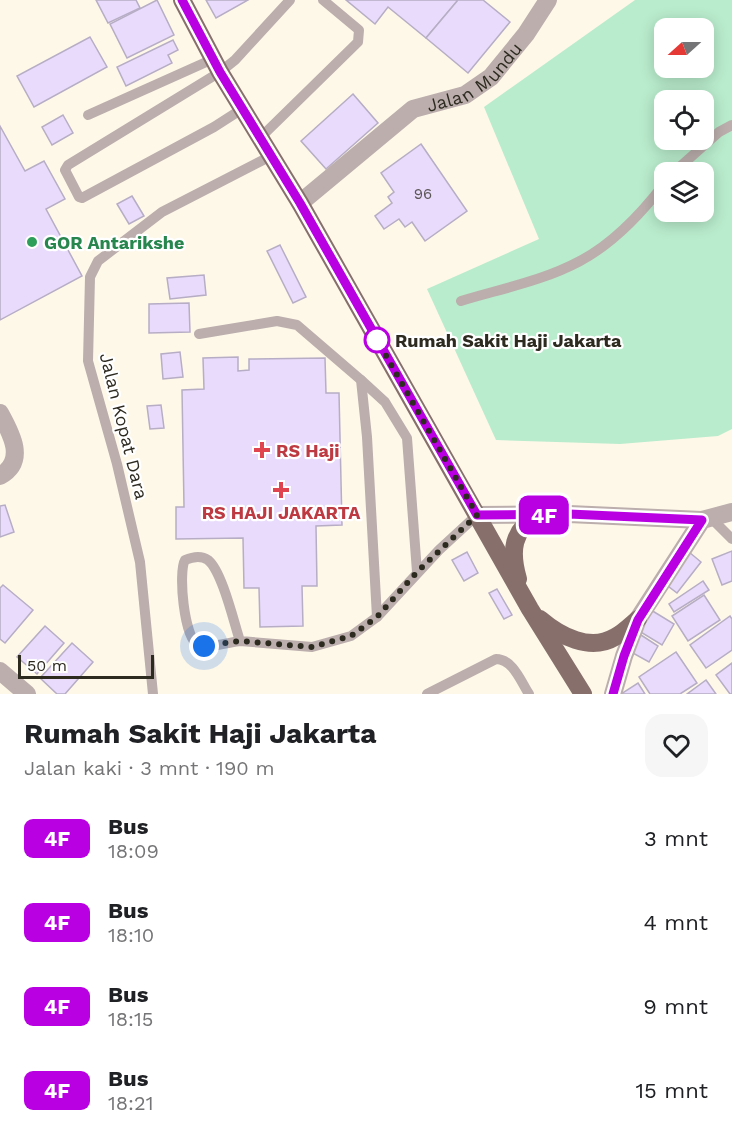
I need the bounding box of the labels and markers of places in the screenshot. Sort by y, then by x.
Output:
place label: GOR Antarikshe [44,232,184,253]
marker: GOR Antarikshe [25,235,39,249]
marker: Rumah Sakit Haji Jakarta [364,327,390,353]
place label: Rumah Sakit Haji Jakarta [395,330,622,351]
place label: RS Haji [276,440,339,461]
marker: RS Haji [253,441,271,459]
marker: RS HAJI JAKARTA [272,481,290,499]
place label: RS HAJI JAKARTA [202,502,361,523]

